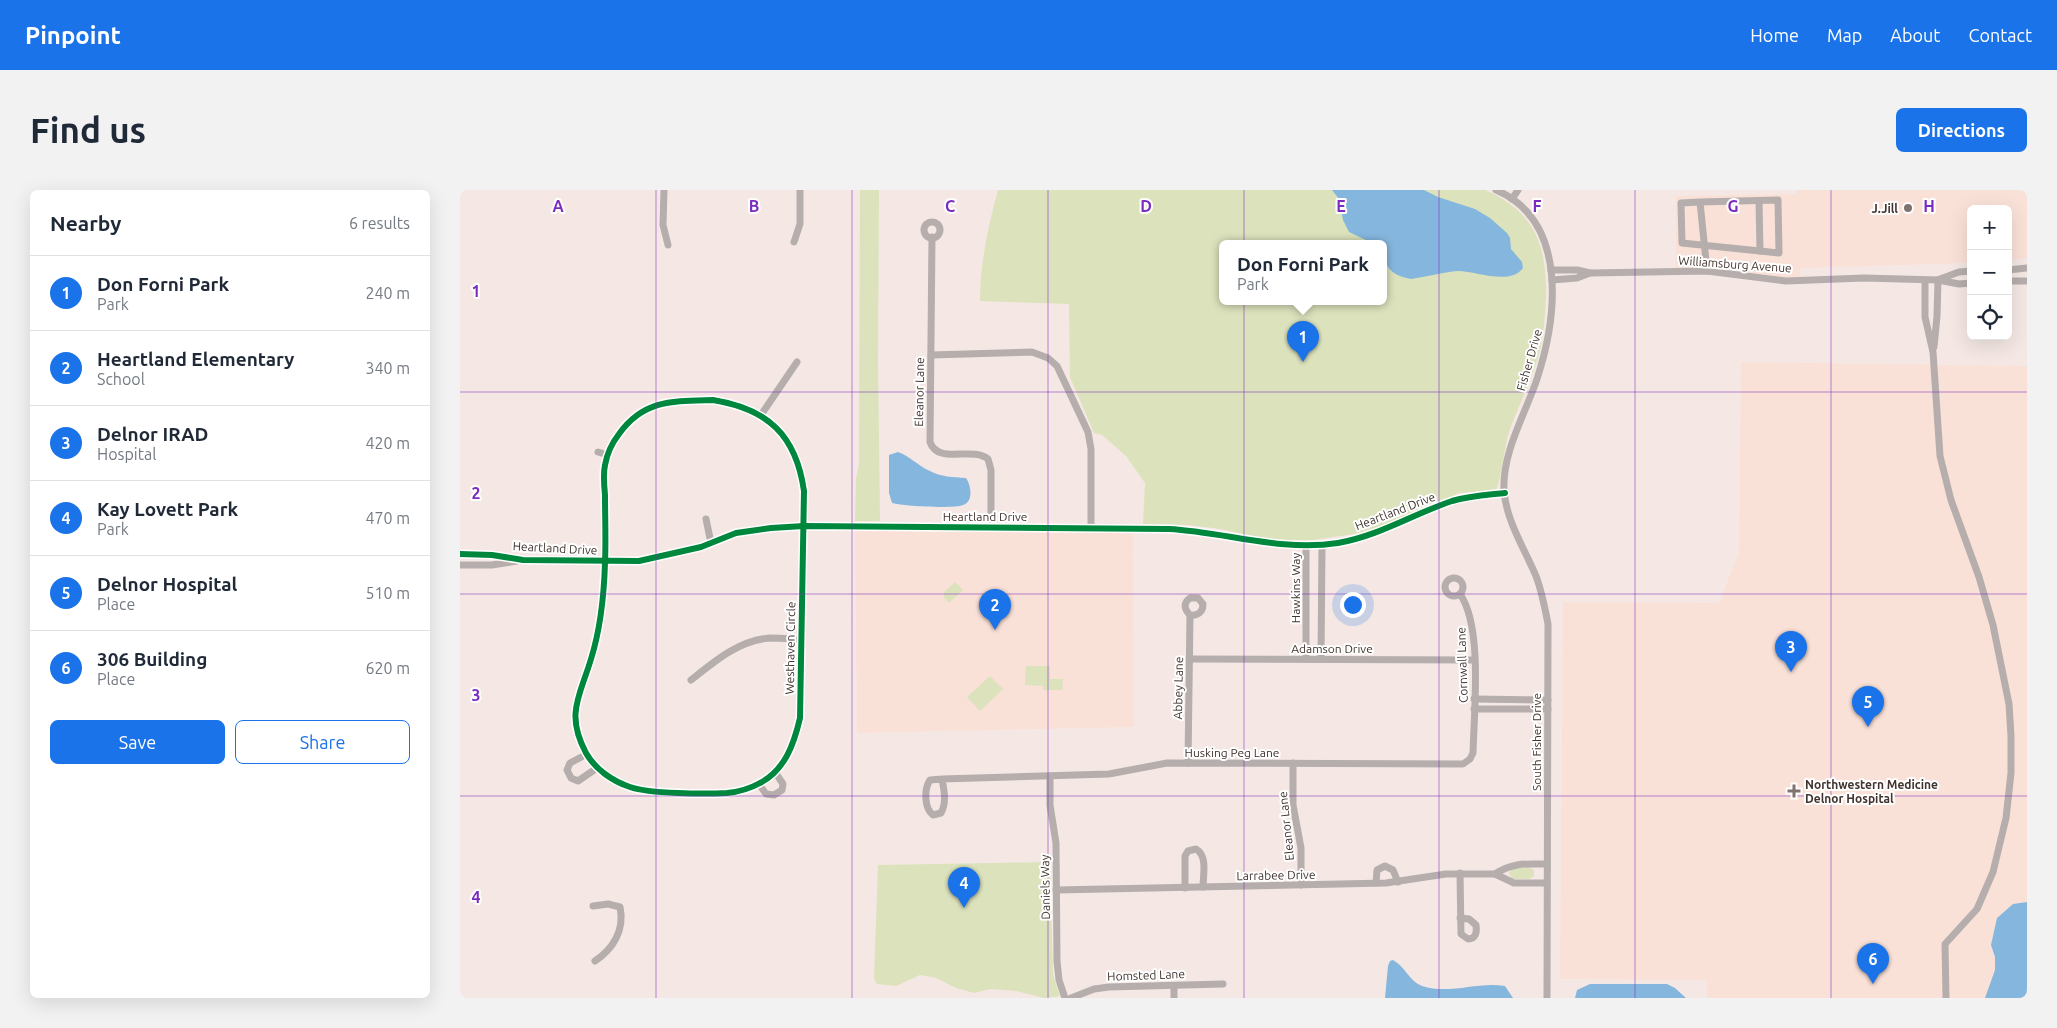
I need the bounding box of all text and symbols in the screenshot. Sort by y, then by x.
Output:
text: Pinpoint [25,22,121,49]
text: Home [1750,25,1799,45]
text: Map [1827,25,1862,45]
text: About [1890,25,1940,45]
text: Contact [1968,25,2032,45]
button: Directions [1896,108,2027,152]
text: Find us [30,110,146,150]
text: A [552,197,564,215]
text: B [749,197,759,215]
text: C [945,197,955,215]
text: D [1140,197,1152,215]
text: E [1336,197,1346,215]
text: F [1533,197,1542,215]
text: G [1727,197,1739,215]
text: H [1923,197,1935,215]
place label: J.Jill [1872,202,1898,215]
marker: J.Jill [1902,202,1914,214]
map controls [1967,205,2012,340]
button: + [1967,205,2012,250]
text: Nearby [50,211,121,235]
text: 6 results [349,214,410,232]
popup [1219,240,1387,305]
button: − [1967,250,2012,295]
text: Don Forni Park [1237,253,1369,275]
street label: Williamsburg Avenue [1678,254,1792,274]
text: Don Forni Park [97,273,229,295]
text: Park [1237,275,1269,293]
text: 1 [471,282,481,300]
text: 1 [61,284,71,302]
text: 240 m [365,284,410,302]
text: Park [97,295,129,313]
button: locate [1967,295,2012,340]
pin: 1 [1287,321,1319,362]
street label: Fisher Drive [1514,328,1544,392]
text: Heartland Elementary [97,348,294,370]
street label: Eleanor Lane [912,357,926,427]
text: 2 [61,359,71,377]
text: 340 m [365,359,410,377]
text: School [97,370,145,388]
text: Delnor IRAD [97,423,208,445]
text: 3 [61,434,71,452]
text: 420 m [365,434,410,452]
text: Hospital [97,445,156,463]
text: 2 [471,484,481,502]
street label: Heartland Drive [1353,490,1437,532]
text: Kay Lovett Park [97,498,238,520]
text: 4 [61,509,71,527]
text: 470 m [365,509,410,527]
street label: Heartland Drive [943,510,1027,523]
text: Park [97,520,129,538]
street label: Heartland Drive [512,539,598,557]
street label: Hawkins Way [1289,553,1302,623]
text: Delnor Hospital [97,573,237,595]
text: 5 [61,584,71,602]
text: 510 m [365,584,410,602]
pin: 2 [979,589,1011,630]
your location [1340,592,1366,618]
text: Place [97,595,135,613]
street label: Westhaven Circle [783,602,797,694]
street label: Cornwall Lane [1454,627,1470,703]
pin: 3 [1775,631,1807,672]
street label: Adamson Drive [1291,642,1373,655]
text: 306 Building [97,648,207,670]
street label: Abbey Lane [1171,657,1185,719]
text: 6 [61,659,71,677]
text: 620 m [365,659,410,677]
text: Place [97,670,135,688]
text: 3 [471,686,481,704]
pin: 5 [1852,686,1884,727]
street label: South Fisher Drive [1530,693,1543,791]
button: Save [50,720,225,764]
button: Share [235,720,410,764]
street label: Husking Peg Lane [1185,746,1279,759]
place label: Northwestern Medicine Delnor Hospital [1805,778,1938,805]
marker: Northwestern Medicine Delnor Hospital [1787,784,1801,798]
street label: Eleanor Lane [1276,791,1296,861]
street label: Daniels Way [1038,854,1052,920]
pin: 4 [948,867,980,908]
street label: Larrabee Drive [1236,868,1316,882]
text: 4 [471,888,481,906]
pin: 6 [1857,943,1889,984]
street label: Homsted Lane [1107,967,1185,983]

